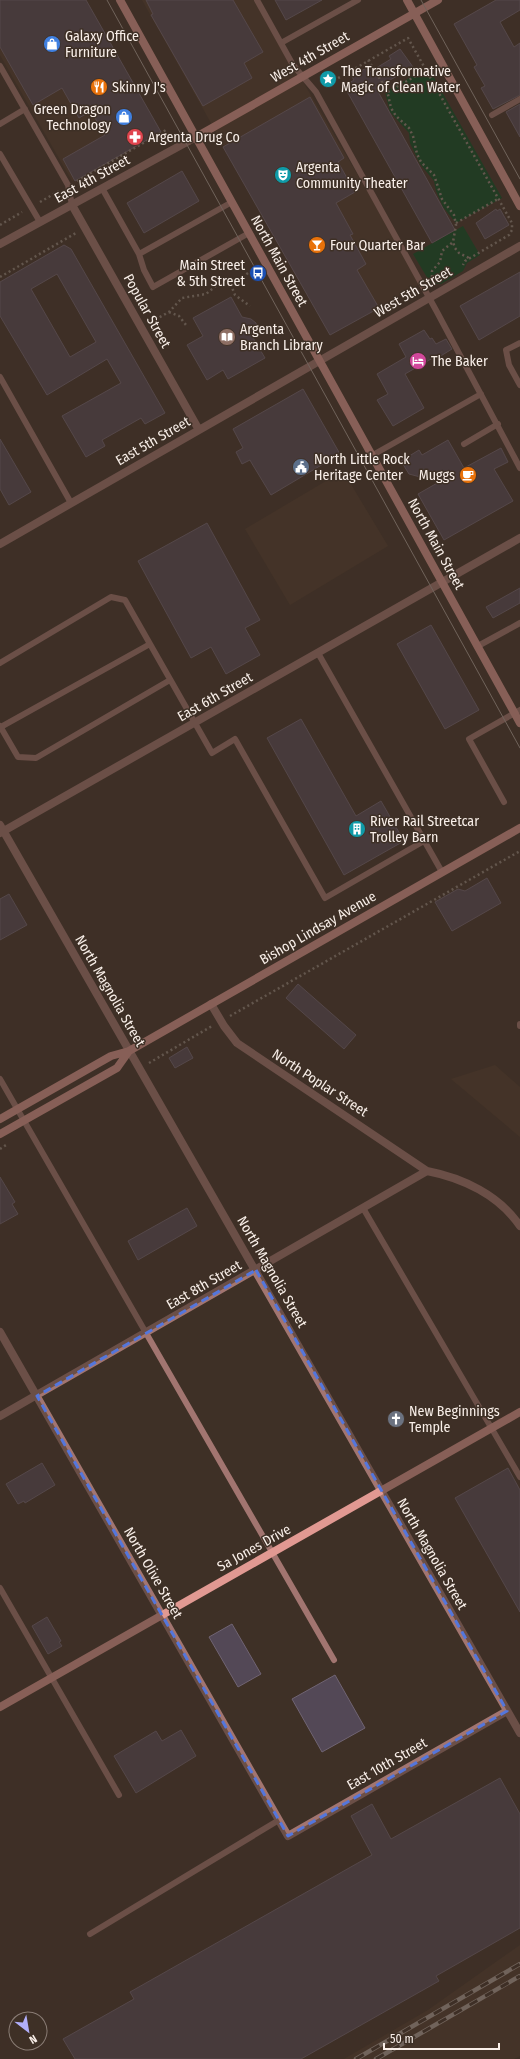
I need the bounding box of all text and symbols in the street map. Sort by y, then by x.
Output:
place label: Galaxy Office Furniture [65,28,139,61]
street label: West 4th Street [268,28,353,86]
shop icon: Galaxy Office Furniture [42,34,62,54]
place label: The Transformative Magic of Clean Water [341,63,460,96]
place icon: The Transformative Magic of Clean Water [318,69,338,89]
restaurant icon: Skinny J's [89,77,109,97]
place label: Skinny J's [112,79,166,96]
place label: Green Dragon Technology [34,101,112,134]
shop icon: Green Dragon Technology [114,107,134,127]
pharmacy icon: Argenta Drug Co [125,127,145,147]
place label: Argenta Drug Co [148,129,240,146]
street label: East 4th Street [51,151,133,207]
place label: Argenta Community Theater [296,159,408,192]
theatre icon: Argenta Community Theater [273,165,293,185]
street label: North Main Street [247,213,311,310]
bar icon: Four Quarter Bar [307,235,327,255]
place label: Four Quarter Bar [330,237,425,254]
place label: Main Street & 5th Street [176,257,245,290]
bus stop icon: Main Street & 5th Street [248,263,268,283]
street label: West 5th Street [371,263,455,321]
street label: Popular Street [120,271,175,351]
place label: Argenta Branch Library [240,321,323,354]
library icon: Argenta Branch Library [217,327,237,347]
hotel icon: The Baker [408,351,428,371]
place label: The Baker [431,353,488,370]
street label: East 5th Street [113,413,194,469]
place label: North Little Rock Heritage Center [314,451,410,484]
public building icon: North Little Rock Heritage Center [291,457,311,477]
cafe icon: Muggs [458,465,478,485]
place label: Muggs [419,467,455,484]
street label: North Main Street [404,496,468,593]
street label: East 6th Street [175,669,256,725]
place label: River Rail Streetcar Trolley Barn [370,813,479,846]
building icon: River Rail Streetcar Trolley Barn [347,819,367,839]
street label: Bishop Lindsay Avenue [257,888,379,968]
street label: North Magnolia Street [71,932,149,1050]
street label: North Poplar Street [269,1046,371,1121]
street label: North Magnolia Street [233,1213,311,1331]
street label: East 8th Street [164,1257,245,1313]
place label: New Beginnings Temple [409,1403,500,1436]
church icon: New Beginnings Temple [386,1409,406,1429]
street label: North Magnolia Street [393,1495,471,1613]
street label: Sa Jones Drive [214,1521,294,1575]
street label: North Olive Street [120,1524,186,1622]
street label: East 10th Street [344,1734,430,1794]
north arrow [8,2011,48,2051]
scale bar [384,2025,499,2051]
text: N [27,2032,39,2046]
text: 50 m [390,2032,414,2046]

